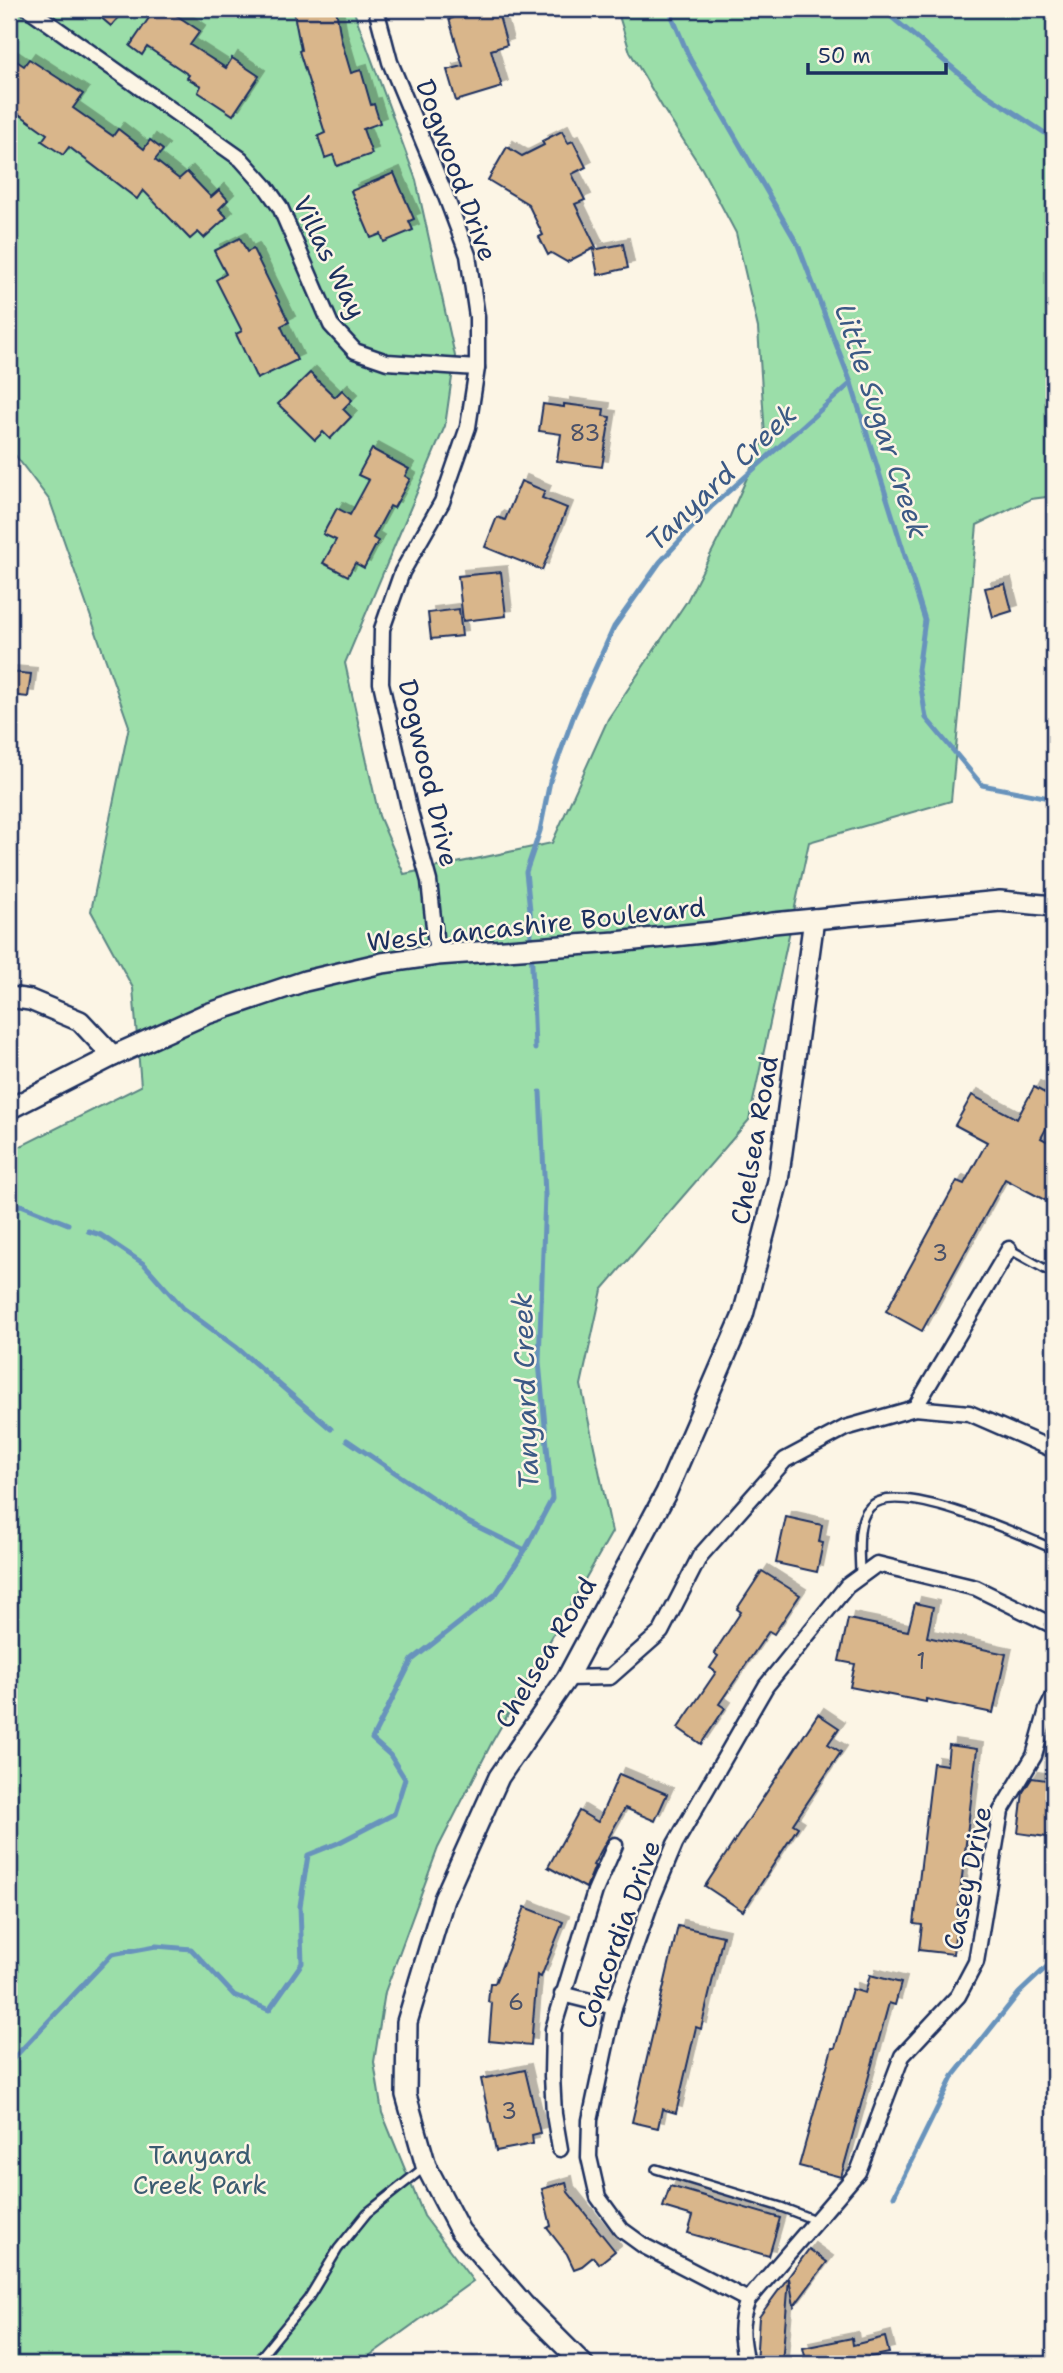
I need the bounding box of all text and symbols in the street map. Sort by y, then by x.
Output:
scale bar [808,32,946,76]
text: 50 m [818,42,871,70]
street label: Dogwood Drive [408,74,506,266]
street label: Villas Way [285,190,375,324]
water label: Little Sugar Creek [826,299,938,543]
water label: Tanyard Creek [637,395,805,559]
house number: 83 [570,418,600,448]
street label: Dogwood Drive [390,676,468,870]
street label: West Lancashire Boulevard [365,889,707,959]
street label: Chelsea Road [722,1053,786,1227]
house number: 3 [932,1238,948,1268]
water label: Tanyard Creek [503,1292,547,1490]
street label: Chelsea Road [486,1570,604,1734]
house number: 1 [916,1646,926,1676]
street label: Casey Drive [935,1803,999,1953]
street label: Concordia Drive [568,1835,668,2033]
house number: 6 [508,1987,524,2017]
house number: 3 [501,2096,517,2126]
park label: Tanyard Creek Park [133,2137,267,2202]

